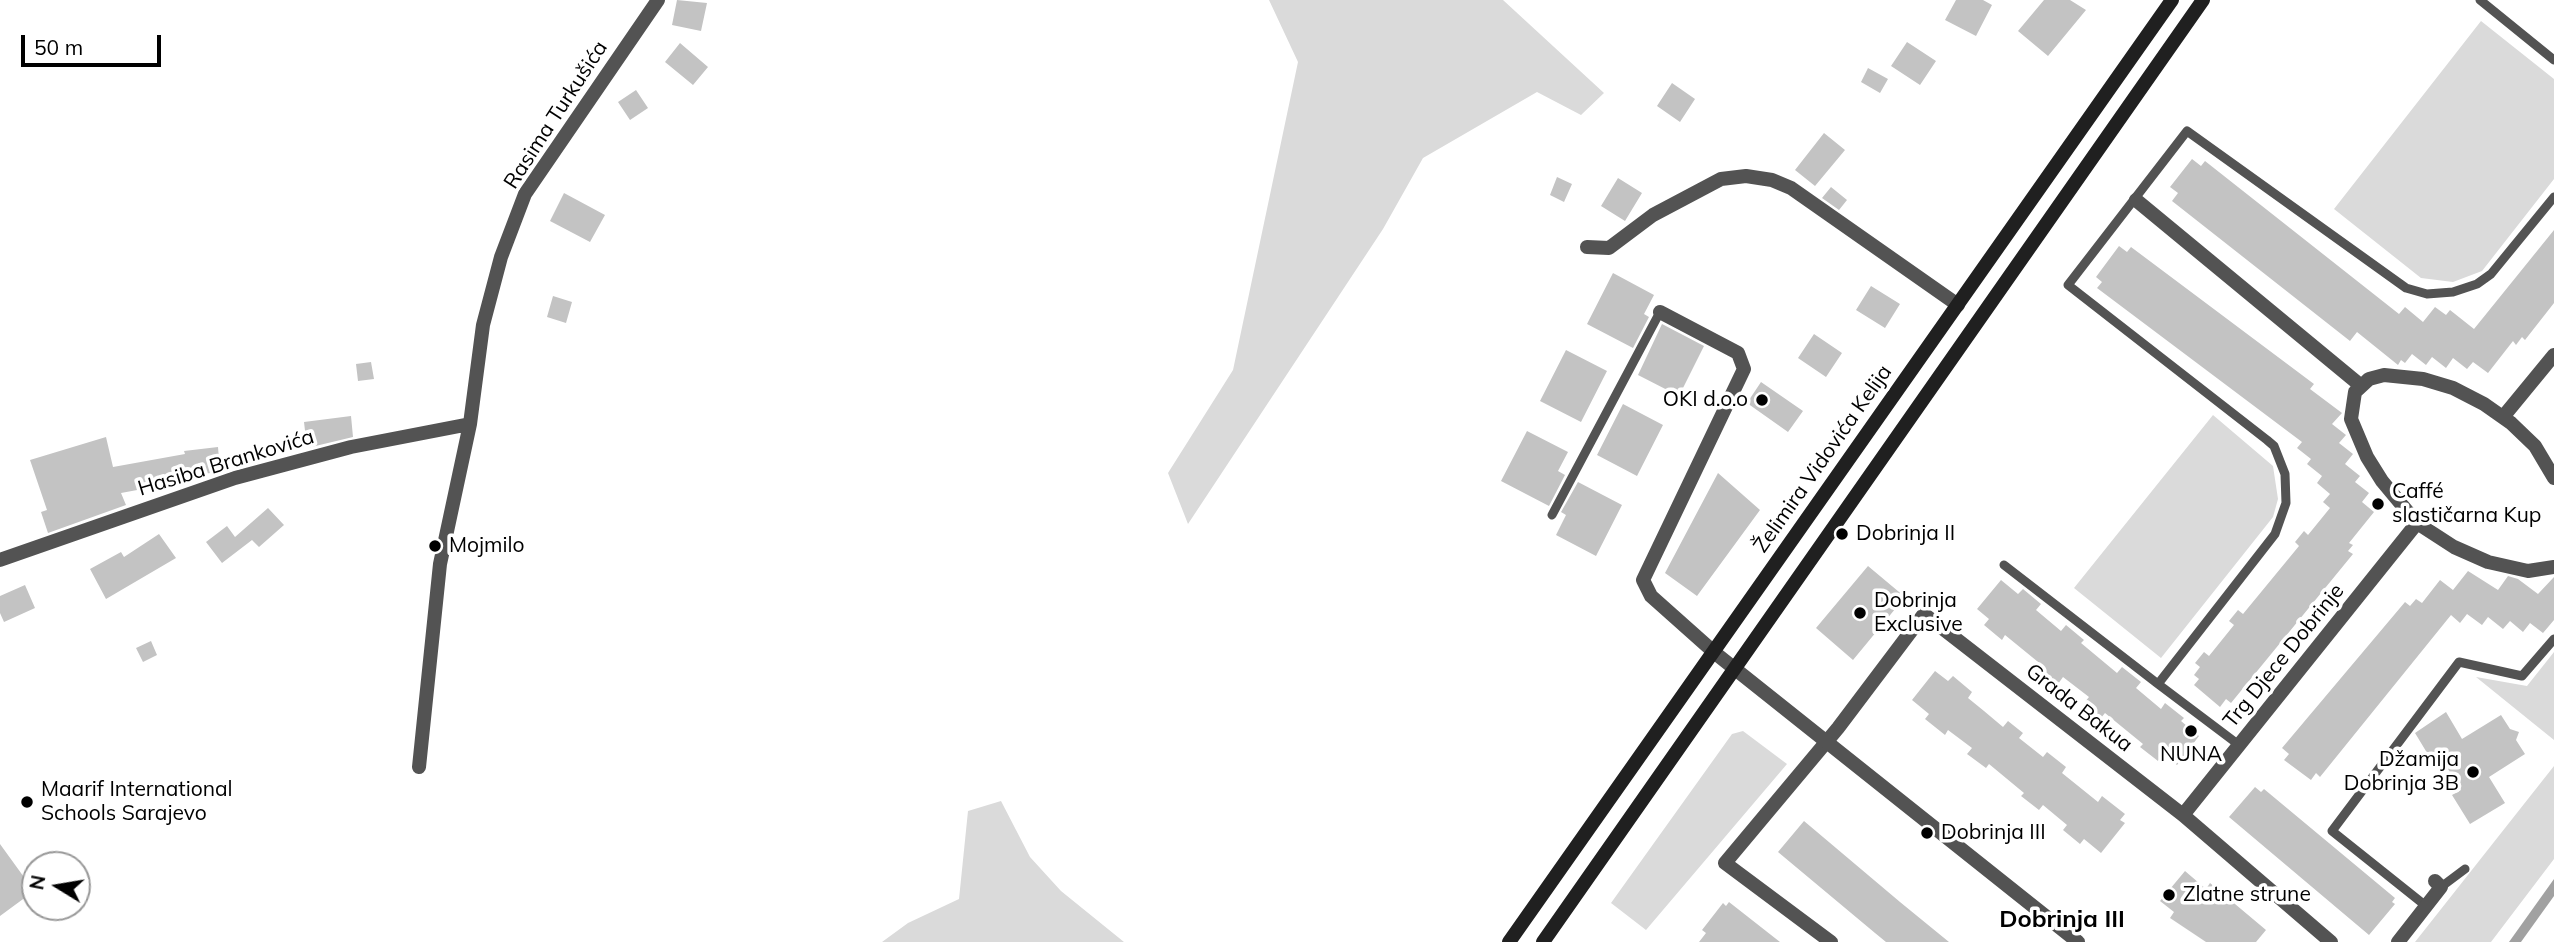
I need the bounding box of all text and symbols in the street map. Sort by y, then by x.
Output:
scale bar [24,21,164,65]
text: 50 m [34,34,83,60]
street label: Rasima Turkušića [499,36,613,194]
street label: Želimira Vidovića Kelija [1749,360,1897,558]
place label: OKI d.o.o [1663,387,1748,413]
marker: OKI d.o.o [1754,392,1770,408]
street label: Hasiba Brankovića [135,424,317,502]
place label: Caffé slastičarna Kup [2392,479,2541,529]
marker: Caffé slastičarna Kup [2370,496,2386,512]
place label: Dobrinja II [1856,521,1955,547]
marker: Dobrinja II [1834,526,1850,542]
place label: Mojmilo [449,533,524,559]
marker: Mojmilo [427,538,443,554]
street label: Trg Djece Dobrinje [2218,579,2350,733]
place label: Dobrinja Exclusive [1874,588,1963,638]
marker: Dobrinja Exclusive [1852,605,1868,621]
street label: Grada Bakua [2021,658,2137,758]
marker: NUNA [2183,723,2199,739]
place label: NUNA [2160,742,2222,768]
place label: Džamija Dobrinja 3B [2344,747,2459,797]
marker: Džamija Dobrinja 3B [2465,764,2481,780]
place label: Maarif International Schools Sarajevo [41,777,233,827]
marker: Maarif International Schools Sarajevo [19,794,35,810]
place label: Dobrinja III [1941,820,2046,846]
marker: Dobrinja III [1919,825,1935,841]
north arrow [21,851,91,921]
text: N [24,873,50,892]
place label: Zlatne strune [2183,882,2311,908]
marker: Zlatne strune [2161,887,2177,903]
district label: Dobrinja III [1999,906,2125,934]

